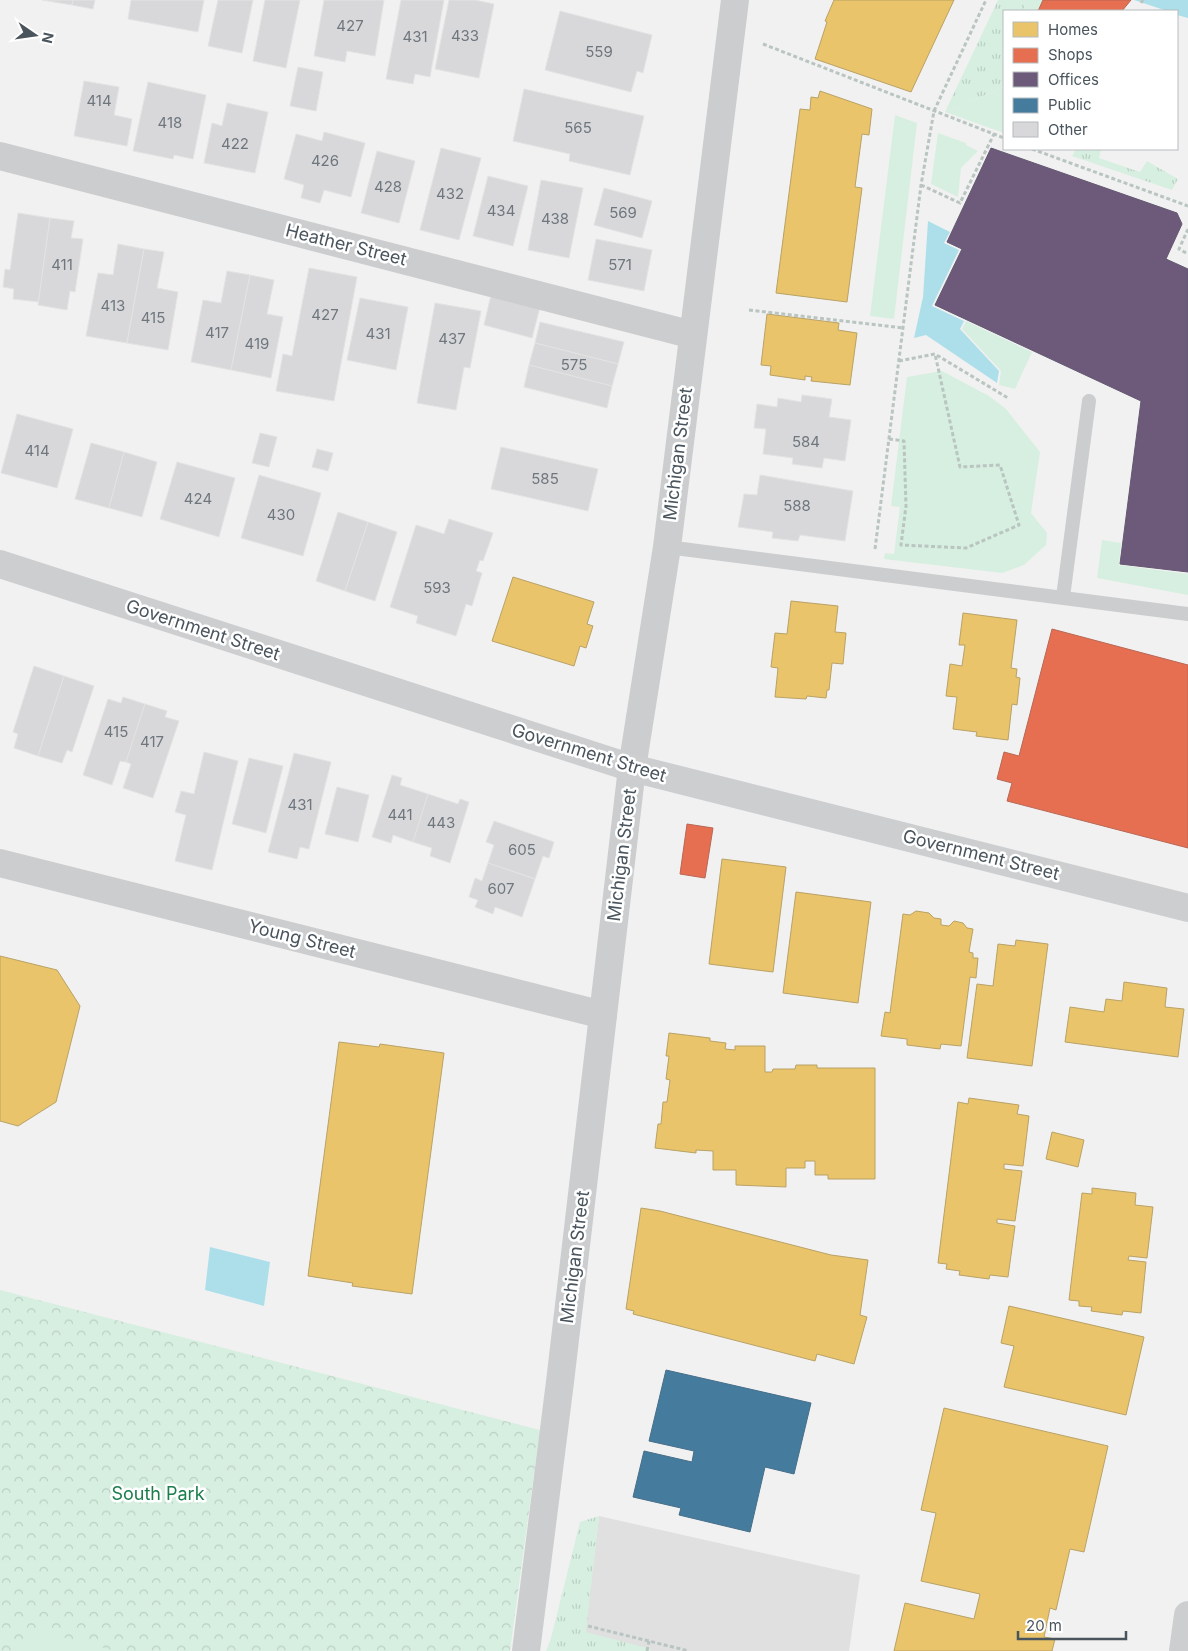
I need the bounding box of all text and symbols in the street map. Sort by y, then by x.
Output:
north arrow [10,10,60,60]
legend [1003,10,1178,150]
house number: 427 [336,16,364,35]
text: Homes [1048,20,1098,39]
house number: 433 [451,26,479,45]
house number: 431 [402,27,428,46]
text: N [39,31,58,45]
house number: 559 [585,42,613,61]
text: Shops [1048,45,1093,64]
text: Offices [1048,70,1099,89]
house number: 414 [86,91,112,110]
text: Public [1048,95,1091,114]
house number: 418 [158,113,182,132]
house number: 565 [564,118,592,137]
text: Other [1048,120,1088,139]
house number: 422 [221,134,249,153]
house number: 426 [311,151,339,170]
house number: 428 [374,177,402,196]
house number: 432 [436,184,464,203]
house number: 434 [487,201,515,220]
house number: 569 [609,203,637,222]
house number: 438 [541,209,569,228]
street label: Heather Street [284,219,409,270]
house number: 411 [51,255,73,274]
house number: 571 [608,255,632,274]
house number: 413 [101,296,125,315]
house number: 427 [311,305,339,324]
house number: 415 [141,308,165,327]
house number: 417 [205,323,229,342]
house number: 431 [365,324,391,343]
house number: 437 [438,329,466,348]
house number: 419 [245,334,269,353]
house number: 575 [561,355,587,374]
street label: Michigan Street [659,386,696,521]
house number: 584 [792,432,820,451]
house number: 414 [24,441,50,460]
house number: 585 [531,469,559,488]
house number: 424 [184,489,212,508]
house number: 588 [783,496,811,515]
house number: 430 [267,505,295,524]
house number: 593 [423,578,451,597]
street label: Government Street [124,595,283,664]
street label: Government Street [509,719,669,786]
house number: 415 [104,722,128,741]
house number: 417 [140,732,164,751]
street label: Michigan Street [603,787,640,922]
house number: 431 [287,795,313,814]
house number: 441 [387,805,413,824]
house number: 443 [427,813,455,832]
street label: Government Street [901,825,1062,884]
house number: 605 [508,840,536,859]
house number: 607 [488,879,514,898]
street label: Young Street [246,915,358,962]
street label: Michigan Street [556,1189,593,1324]
park label: South Park [111,1483,205,1504]
scale bar [1018,1608,1126,1640]
text: 20 m [1026,1616,1062,1635]

